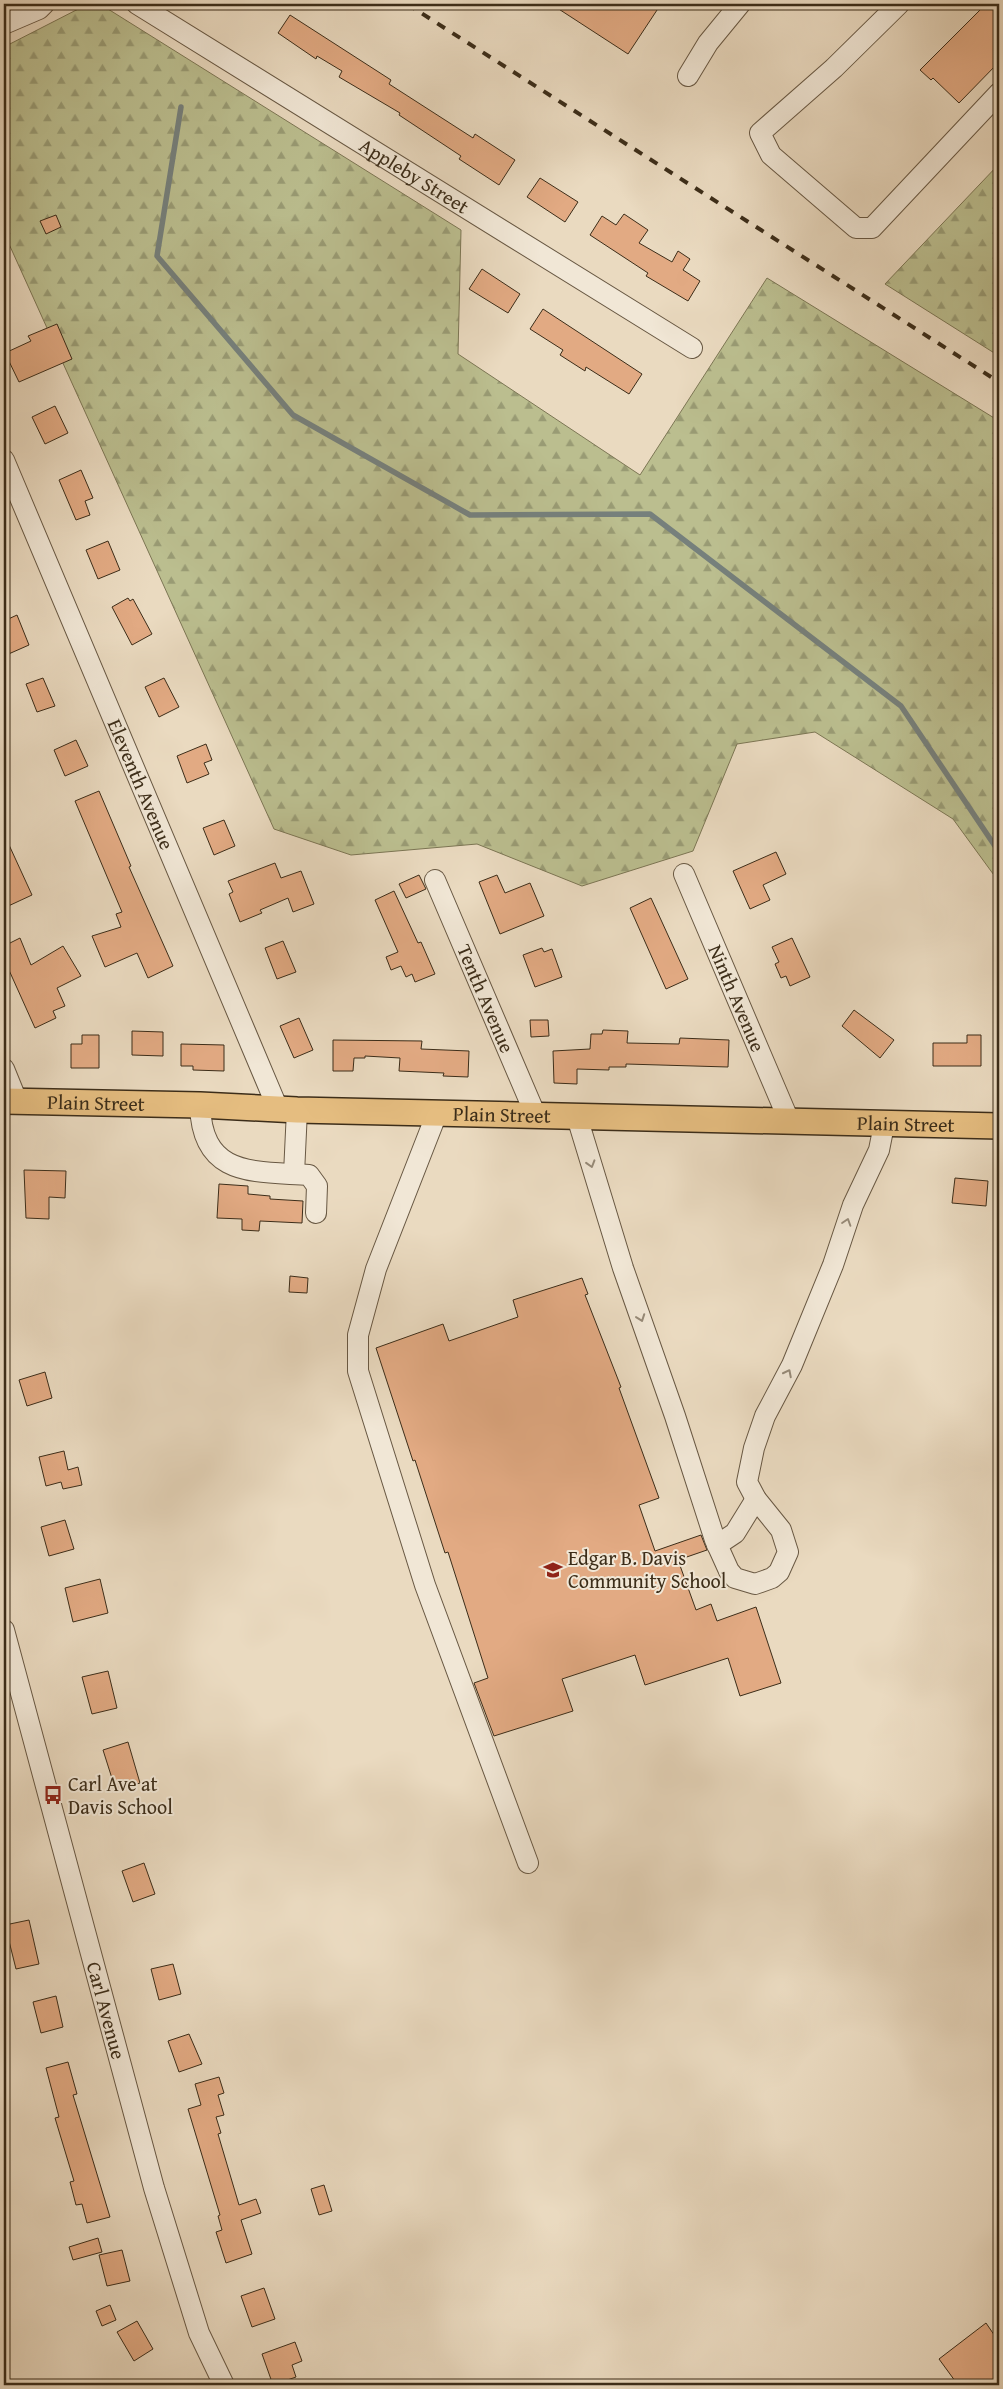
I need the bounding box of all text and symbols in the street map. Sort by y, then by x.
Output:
street label: Appleby Street [354,130,475,220]
street label: Eleventh Avenue [101,714,182,854]
street label: Tenth Avenue [450,940,522,1057]
street label: Ninth Avenue [702,940,773,1056]
street label: Plain Street [47,1087,145,1118]
street label: Plain Street [453,1099,551,1130]
street label: Plain Street [856,1108,955,1139]
one-way arrow [585,1159,595,1167]
one-way arrow [842,1218,852,1227]
one-way arrow [635,1314,645,1322]
one-way arrow [782,1369,792,1378]
place label: Edgar B. Davis Community School [568,1543,727,1595]
school or university icon: Edgar B. Davis Community School [542,1559,564,1581]
place label: Carl Ave at Davis School [68,1769,173,1821]
bus stop icon: Carl Ave at Davis School [42,1784,64,1806]
street label: Carl Avenue [80,1958,134,2062]

